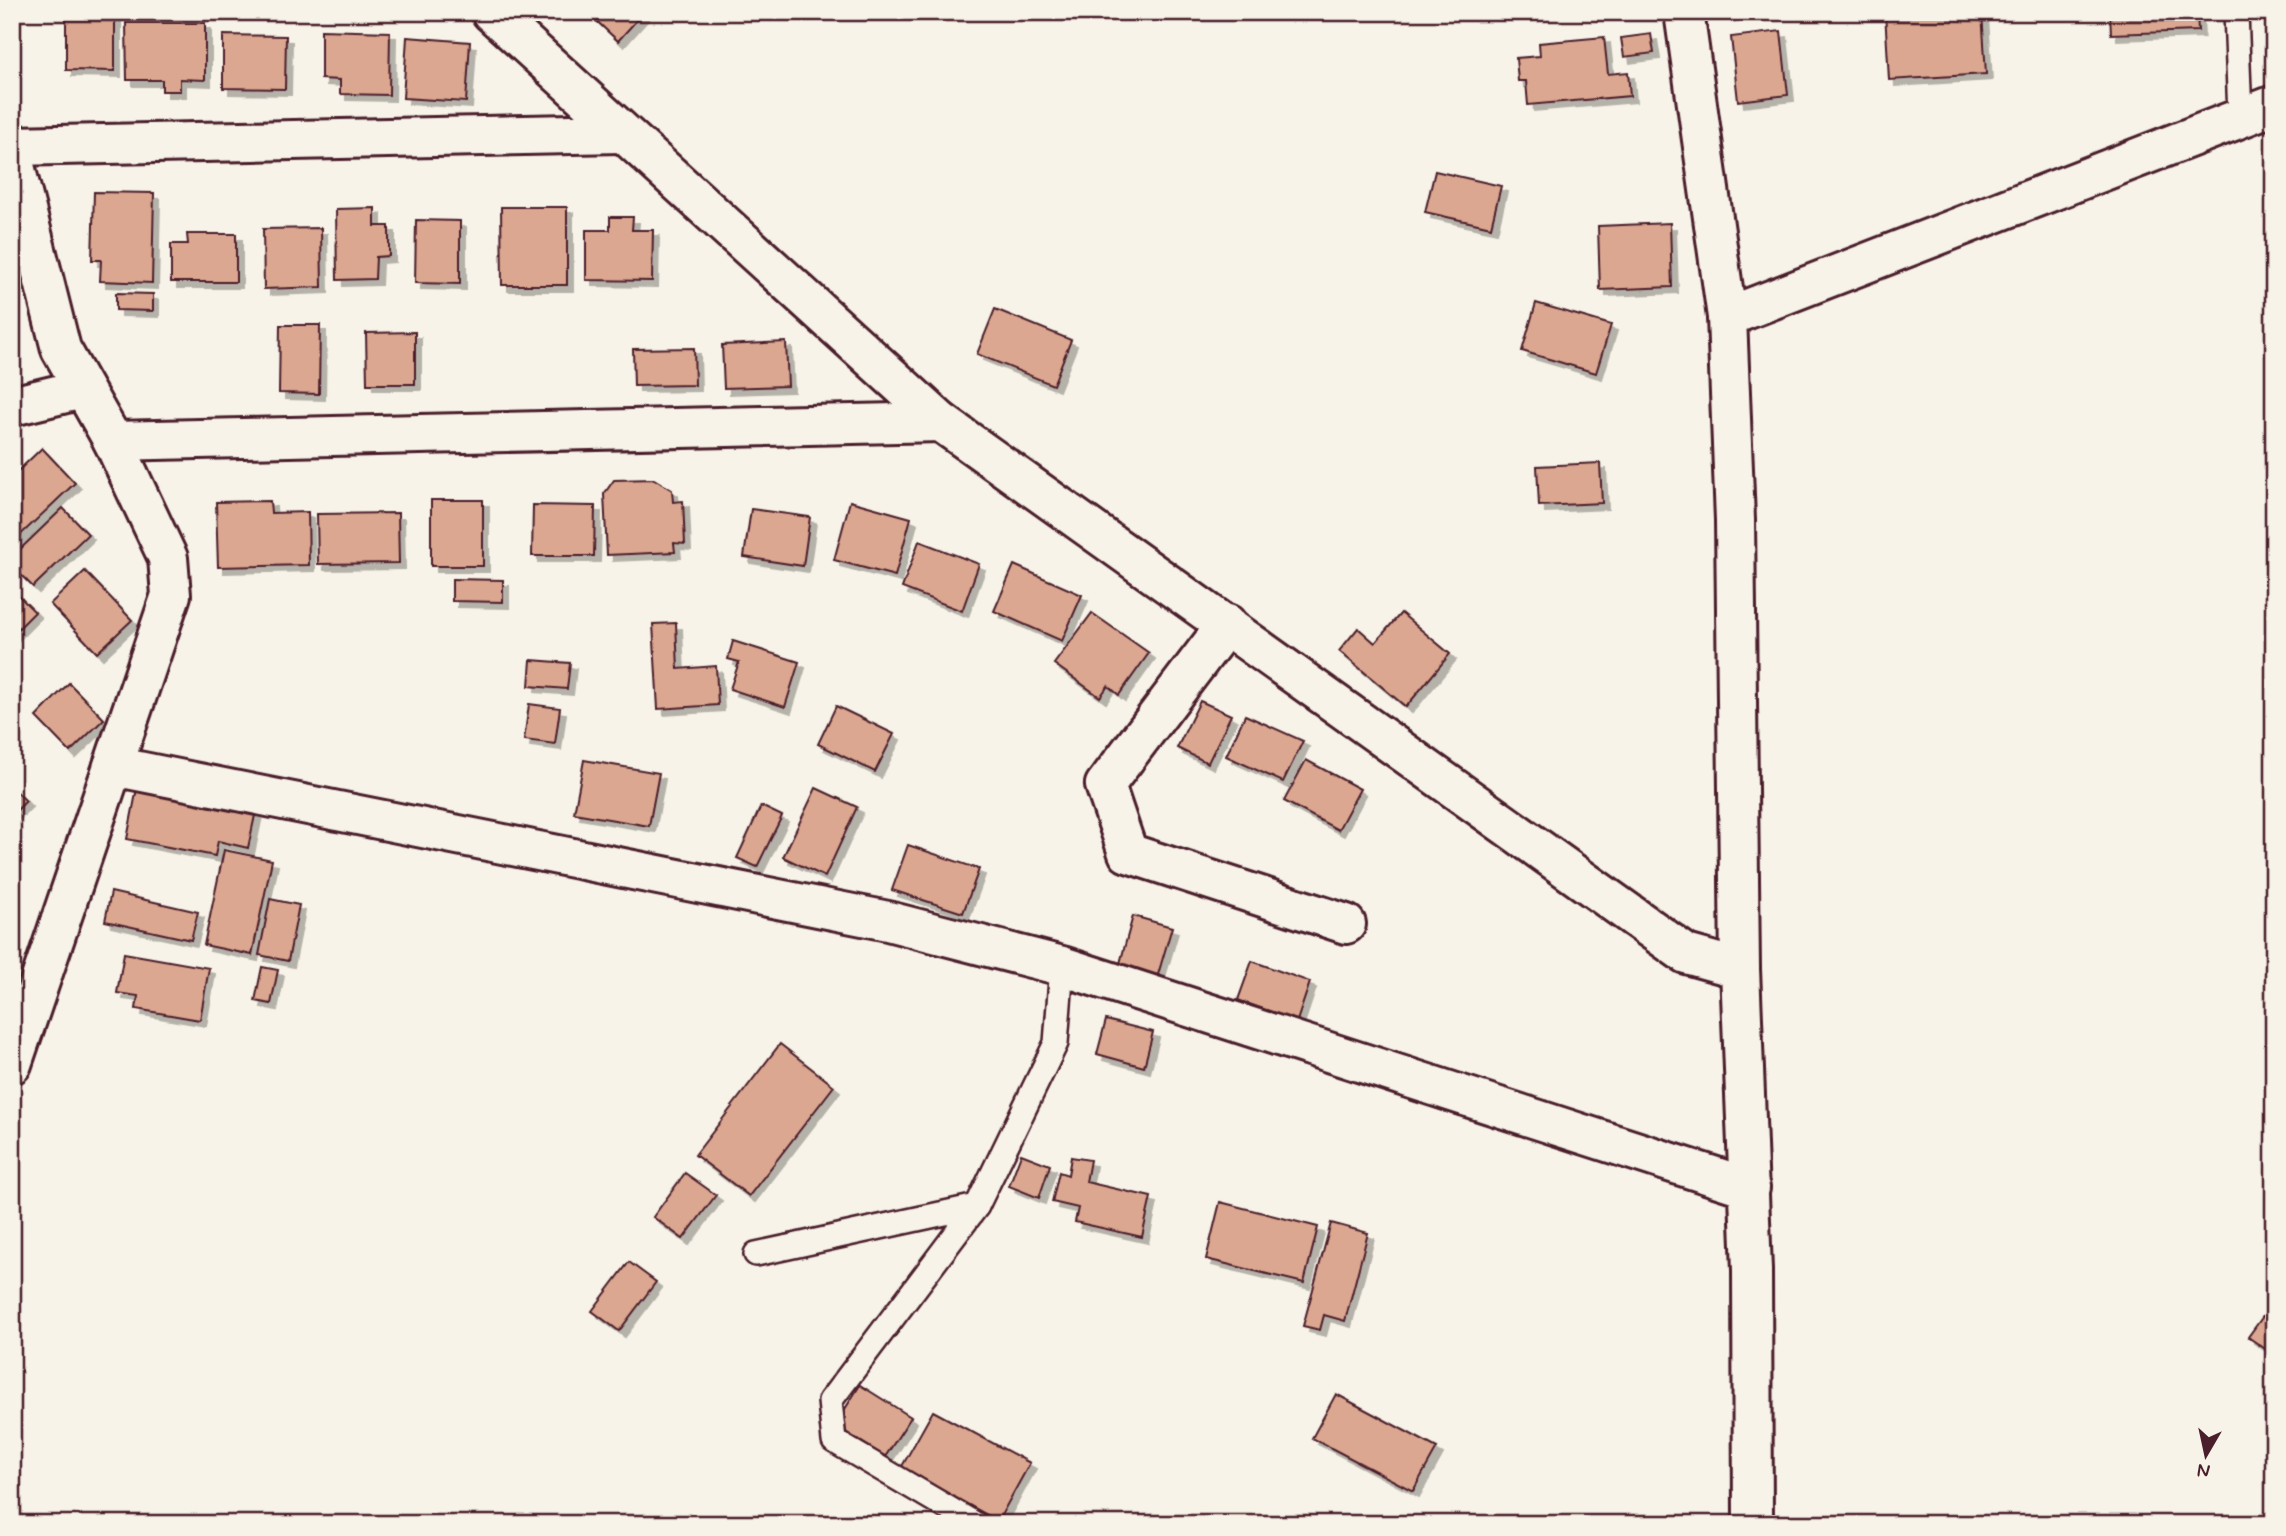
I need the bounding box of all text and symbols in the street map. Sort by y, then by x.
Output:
north arrow [2170,1420,2240,1490]
text: N [2195,1457,2212,1484]

